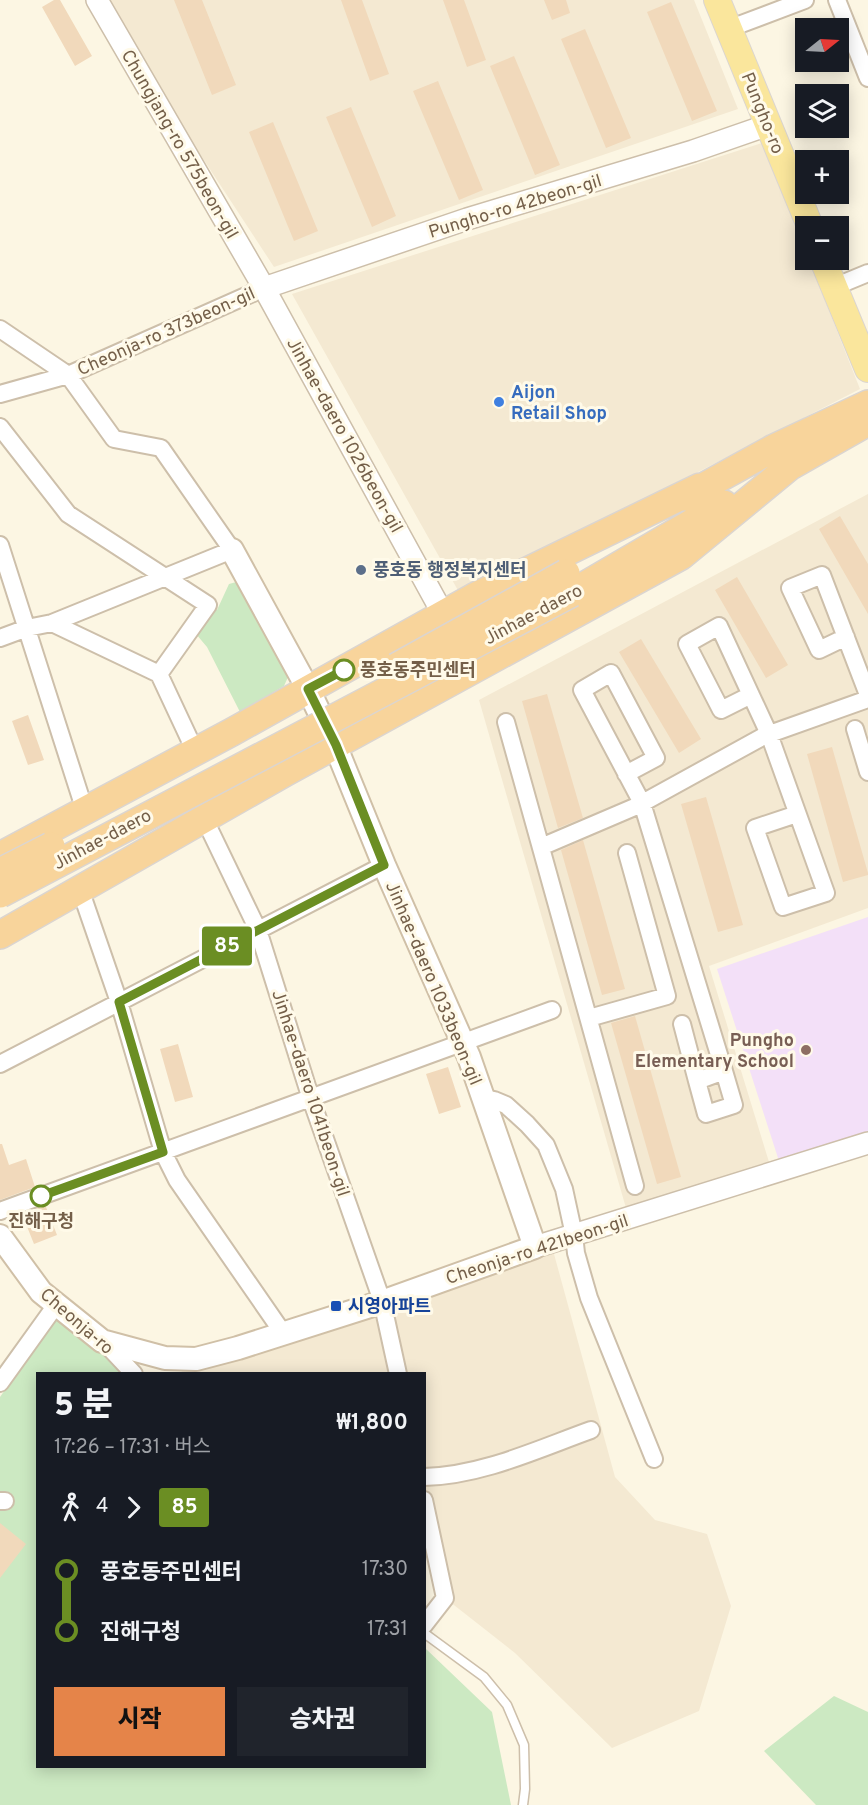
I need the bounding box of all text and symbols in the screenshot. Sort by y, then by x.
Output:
north arrow [795,18,849,72]
map controls [795,18,849,270]
street label: Chungjang-ro 575beon-gil [115,46,242,243]
street label: Pungho-ro [735,69,788,158]
button: layers [795,84,849,138]
button: + [795,150,849,204]
street label: Pungho-ro 42beon-gil [426,170,605,245]
button: − [795,216,849,270]
street label: Cheonja-ro 373beon-gil [74,283,259,382]
street label: Jinhae-daero 1026beon-gil [280,334,407,537]
place label: Aijon Retail Shop [511,382,607,426]
marker: Aijon Retail Shop [492,395,506,409]
place label: 풍호동 행정복지센터 [373,560,527,583]
marker: 풍호동 행정복지센터 [354,563,368,577]
street label: Jinhae-daero [481,580,587,651]
marker: 풍호동주민센터 [333,659,355,681]
place label: 풍호동주민센터 [360,660,476,683]
street label: Jinhae-daero [50,805,156,876]
street label: Jinhae-daero 1033beon-gil [379,878,486,1089]
line badge: 85 [200,926,254,966]
text: 85 [214,933,240,960]
street label: Jinhae-daero 1041beon-gil [265,987,354,1200]
place label: Pungho Elementary School [635,1030,794,1074]
marker: Pungho Elementary School [799,1043,813,1057]
marker: 진해구청 [30,1185,52,1207]
street label: Cheonja-ro 421beon-gil [443,1210,632,1291]
place label: 진해구청 [8,1211,74,1234]
street label: Cheonja-ro [34,1284,118,1360]
place label: 시영아파트 [348,1296,431,1319]
marker: 시영아파트 [329,1299,343,1313]
text: 5 분 [54,1386,113,1428]
text: ₩1,800 [337,1410,408,1437]
text: 17:26 – 17:31 · 버스 [54,1435,211,1461]
icon: walk [54,1491,87,1524]
icon: forward [117,1491,150,1524]
text: 4 [96,1494,108,1520]
text: 85 [171,1494,197,1521]
text: 17:30 [362,1557,408,1583]
text: 풍호동주민센터 [100,1560,242,1587]
text: 17:31 [367,1617,408,1643]
text: 진해구청 [100,1620,181,1647]
button: 시작 [54,1687,225,1756]
button: 승차권 [237,1687,408,1756]

